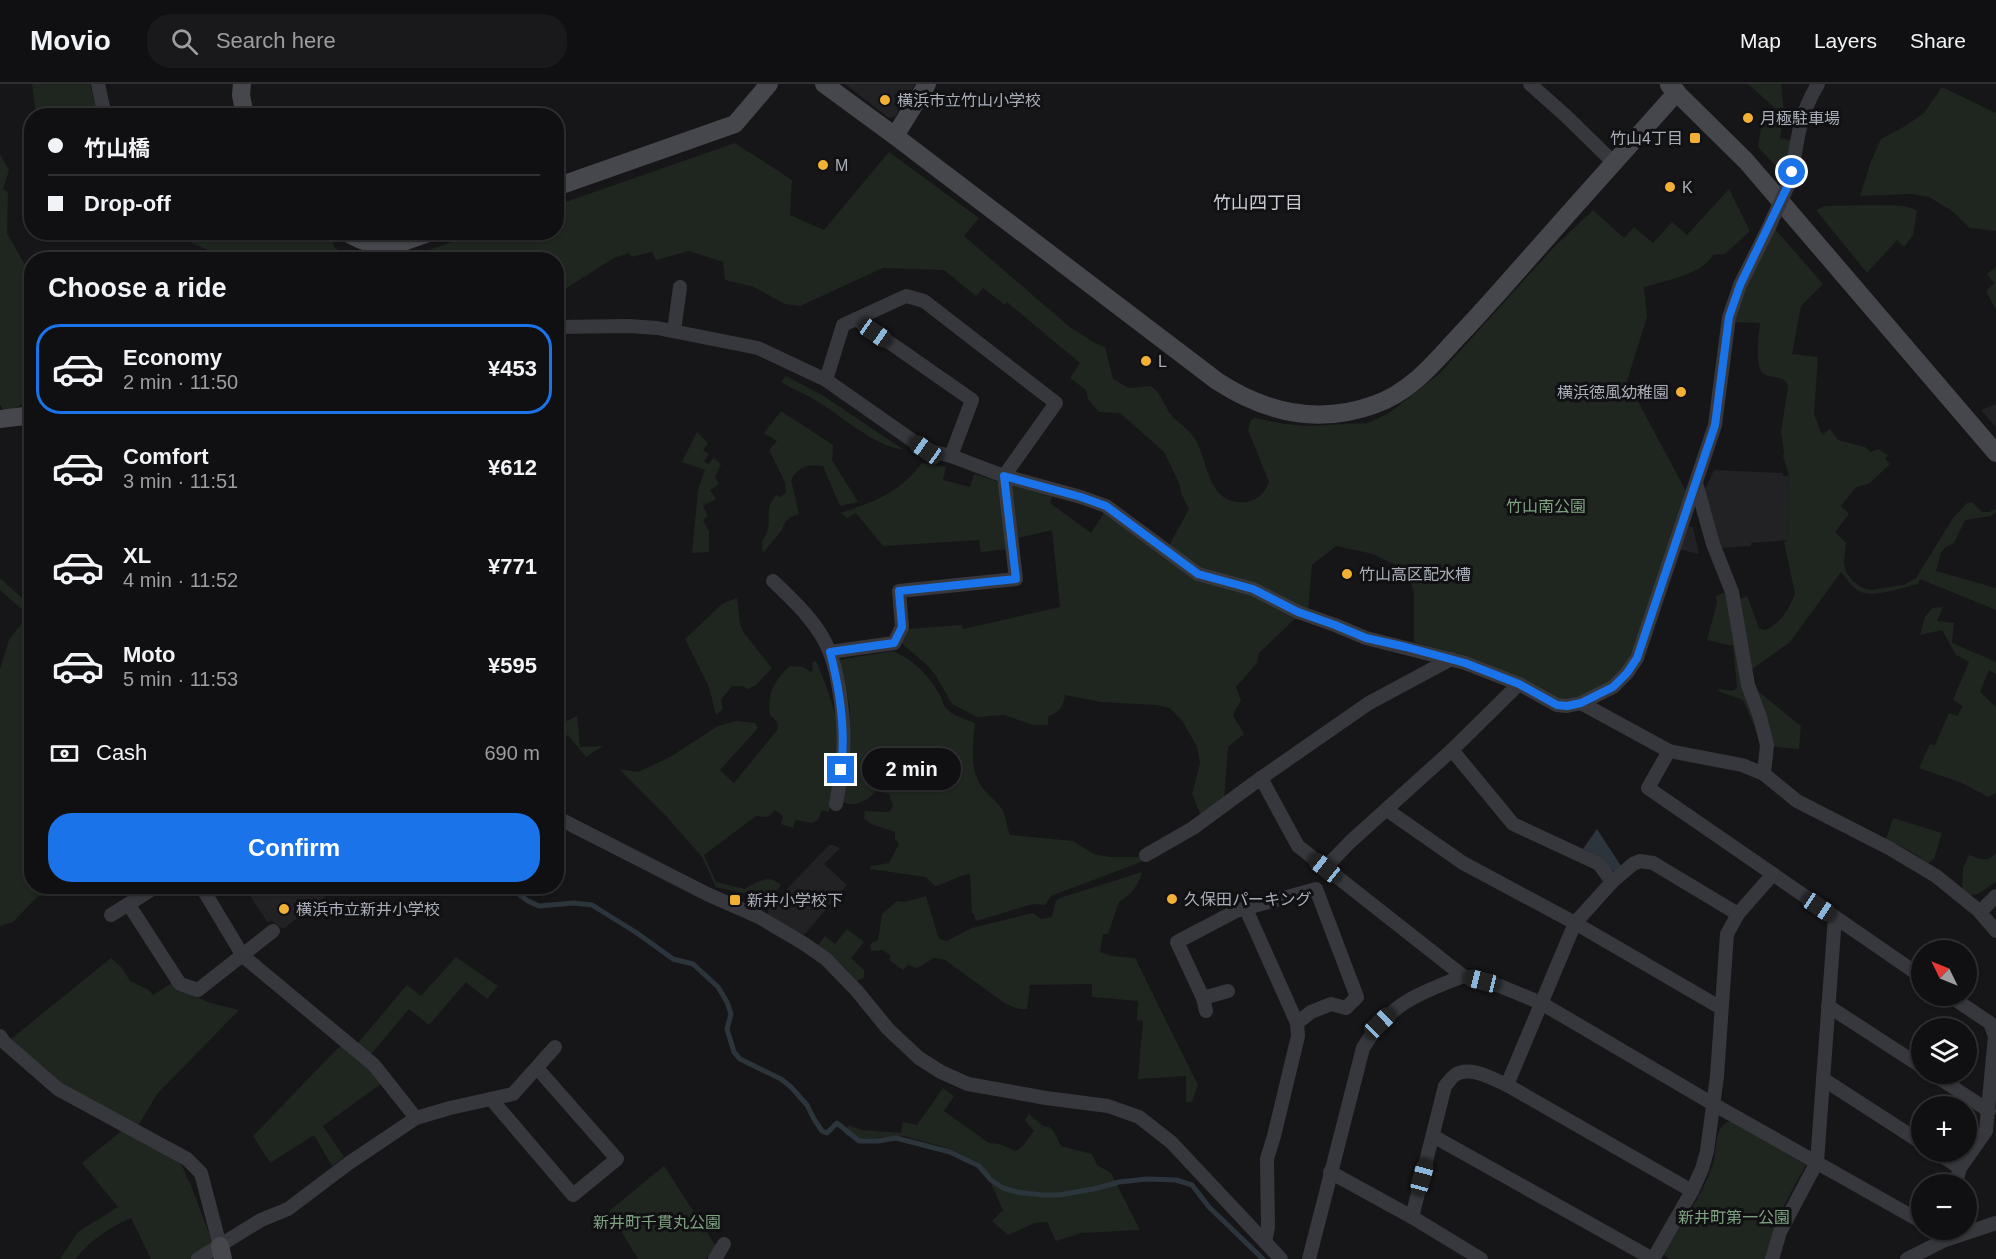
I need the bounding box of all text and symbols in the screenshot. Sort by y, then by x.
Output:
search box [147,14,567,68]
text: Movio [30,25,111,56]
icon: search [168,25,201,58]
text: Search here [216,28,336,53]
text: Map [1740,29,1781,52]
text: Layers [1814,29,1877,52]
text: Share [1910,29,1966,52]
place label: 横浜市立竹山小学校 [897,92,1041,109]
marker: 横浜市立竹山小学校 [878,93,892,107]
place label: 月極駐車場 [1760,110,1840,127]
marker: 月極駐車場 [1741,111,1755,125]
place label: 竹山4丁目 [1610,130,1683,147]
marker: 竹山4丁目 [1688,131,1702,145]
text: 竹山橋 [84,136,150,161]
place label: M [835,157,848,174]
marker: M [816,158,830,172]
route start [1778,158,1805,185]
place label: K [1682,179,1693,196]
marker: K [1663,180,1677,194]
text: Drop-off [84,191,171,216]
district label: 竹山四丁目 [1213,193,1303,213]
text: Choose a ride [48,273,227,303]
car [855,315,895,351]
icon: car [51,342,105,396]
text: Economy [123,345,222,370]
place label: L [1158,353,1167,370]
marker: L [1139,354,1153,368]
text: ¥453 [488,356,537,381]
text: 2 min · 11:50 [123,371,238,393]
place label: 横浜徳風幼稚園 [1557,384,1669,401]
marker: 横浜徳風幼稚園 [1674,385,1688,399]
car [906,432,946,468]
icon: car [51,441,105,495]
text: Comfort [123,444,209,469]
text: ¥612 [488,455,537,480]
text: 3 min · 11:51 [123,470,238,492]
park label: 竹山南公園 [1506,498,1586,515]
icon: car [51,540,105,594]
text: XL [123,543,151,568]
text: ¥771 [488,554,537,579]
place label: 竹山高区配水槽 [1359,566,1471,583]
marker: 竹山高区配水槽 [1340,567,1354,581]
text: 4 min · 11:52 [123,569,238,591]
icon: car [51,639,105,693]
text: Moto [123,642,176,667]
text: ¥595 [488,653,537,678]
text: 5 min · 11:53 [123,668,238,690]
icon: cash [48,737,81,770]
text: Cash [96,740,147,765]
text: 690 m [484,742,540,764]
callout: 2 min [862,749,961,791]
route end [827,756,854,783]
text: 2 min [885,758,938,780]
button: Confirm [48,813,540,882]
car [1305,850,1345,886]
car [1799,889,1839,925]
place label: 久保田パーキング [1184,891,1312,908]
place label: 新井小学校下 [747,892,843,909]
marker: 久保田パーキング [1165,892,1179,906]
marker: 新井小学校下 [728,893,742,907]
place label: 横浜市立新井小学校 [296,901,440,918]
marker: 横浜市立新井小学校 [277,902,291,916]
north arrow [1911,940,1977,1006]
map controls [1911,940,1977,1240]
car [1462,968,1502,994]
car [1361,1004,1399,1042]
button: layers [1911,1018,1977,1084]
button: + [1911,1096,1977,1162]
car [1409,1157,1435,1197]
button: − [1911,1174,1977,1240]
park label: 新井町第一公園 [1678,1209,1790,1226]
park label: 新井町千貫丸公園 [593,1214,721,1231]

